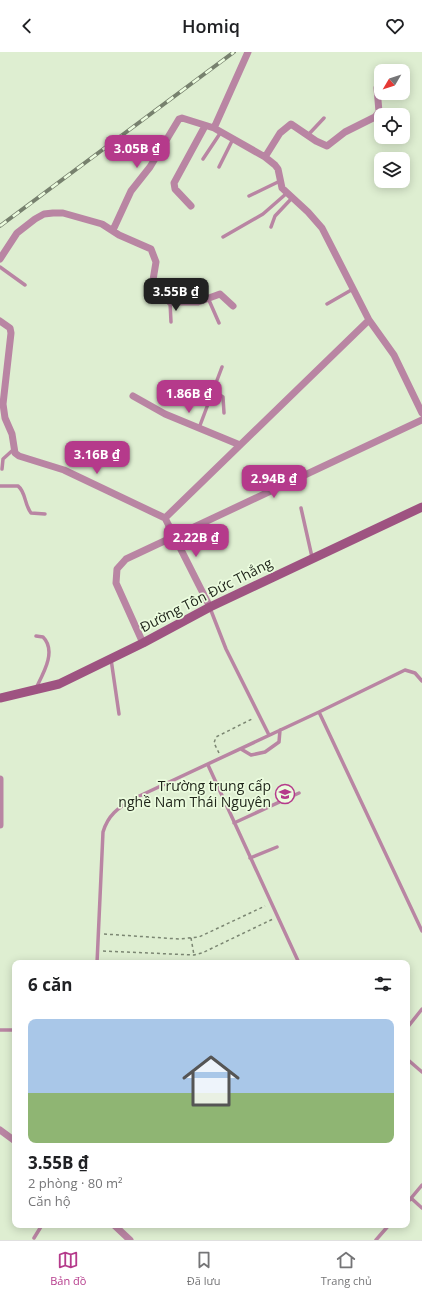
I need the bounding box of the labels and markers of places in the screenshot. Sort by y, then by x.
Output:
pin: 3.05B ₫ [100,135,174,169]
pin: 3.55B ₫ [139,278,213,312]
pin: 1.86B ₫ [152,380,226,414]
pin: 3.16B ₫ [60,441,134,475]
pin: 2.94B ₫ [237,465,311,499]
pin: 2.22B ₫ [159,524,233,558]
place label: Trường trung cấp nghề Nam Thái Nguyên [118,776,271,811]
school or university icon: Trường trung cấp nghề Nam Thái Nguyên [274,783,296,805]

